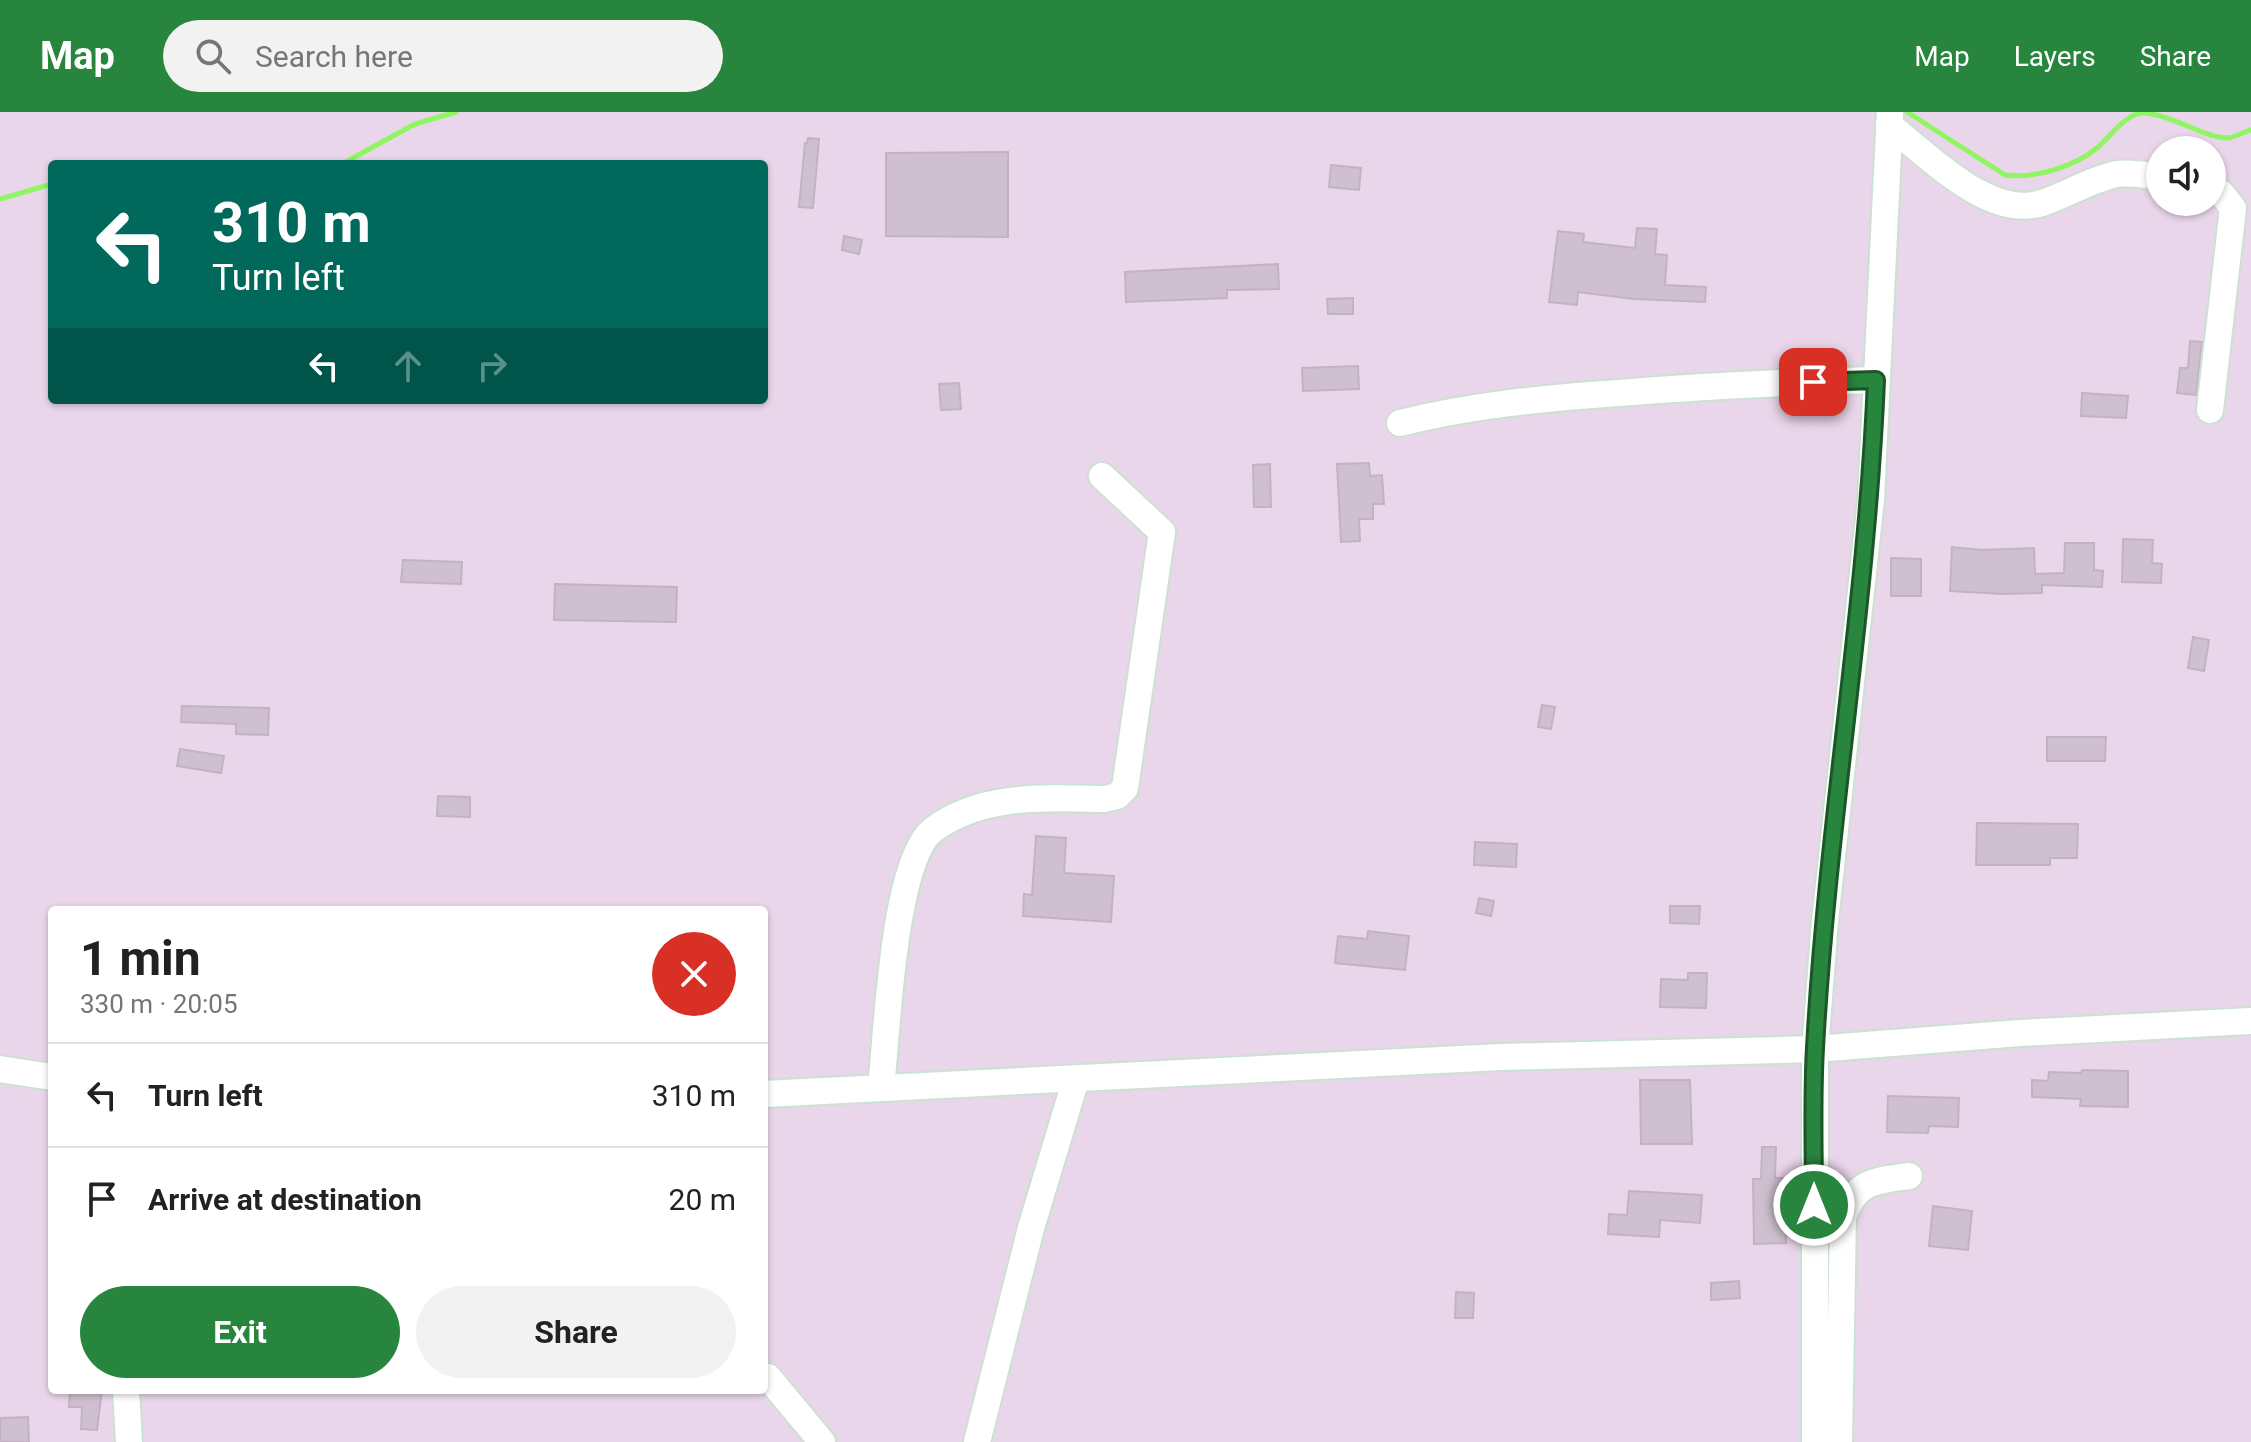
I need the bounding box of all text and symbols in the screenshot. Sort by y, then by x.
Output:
search box [163,20,723,92]
text: Map [40,34,115,78]
icon: search [191,34,235,78]
text: Search here [255,39,413,74]
text: Map [1914,40,1970,73]
text: Layers [2014,40,2096,73]
text: Share [2140,40,2211,73]
map controls [2146,136,2226,216]
button: sound [2146,136,2226,216]
text: 310 m [212,190,371,256]
icon: left [80,192,184,296]
text: Turn left [212,257,345,299]
icon: left [302,344,346,388]
icon: ahead [386,344,430,388]
icon: right [470,344,514,388]
pin [1779,348,1847,416]
icon: arrive [1791,360,1835,404]
text: 1 min [80,930,201,987]
button: close [652,932,736,1016]
text: 330 m · 20:05 [80,989,238,1019]
icon: left [80,1073,124,1117]
text: Turn left [148,1078,263,1113]
text: 310 m [652,1078,736,1113]
position arrow [1772,1163,1856,1247]
icon: arrive [80,1177,124,1221]
text: Arrive at destination [148,1182,422,1217]
text: 20 m [669,1182,736,1217]
button: Exit [80,1286,400,1378]
button: Share [416,1286,736,1378]

